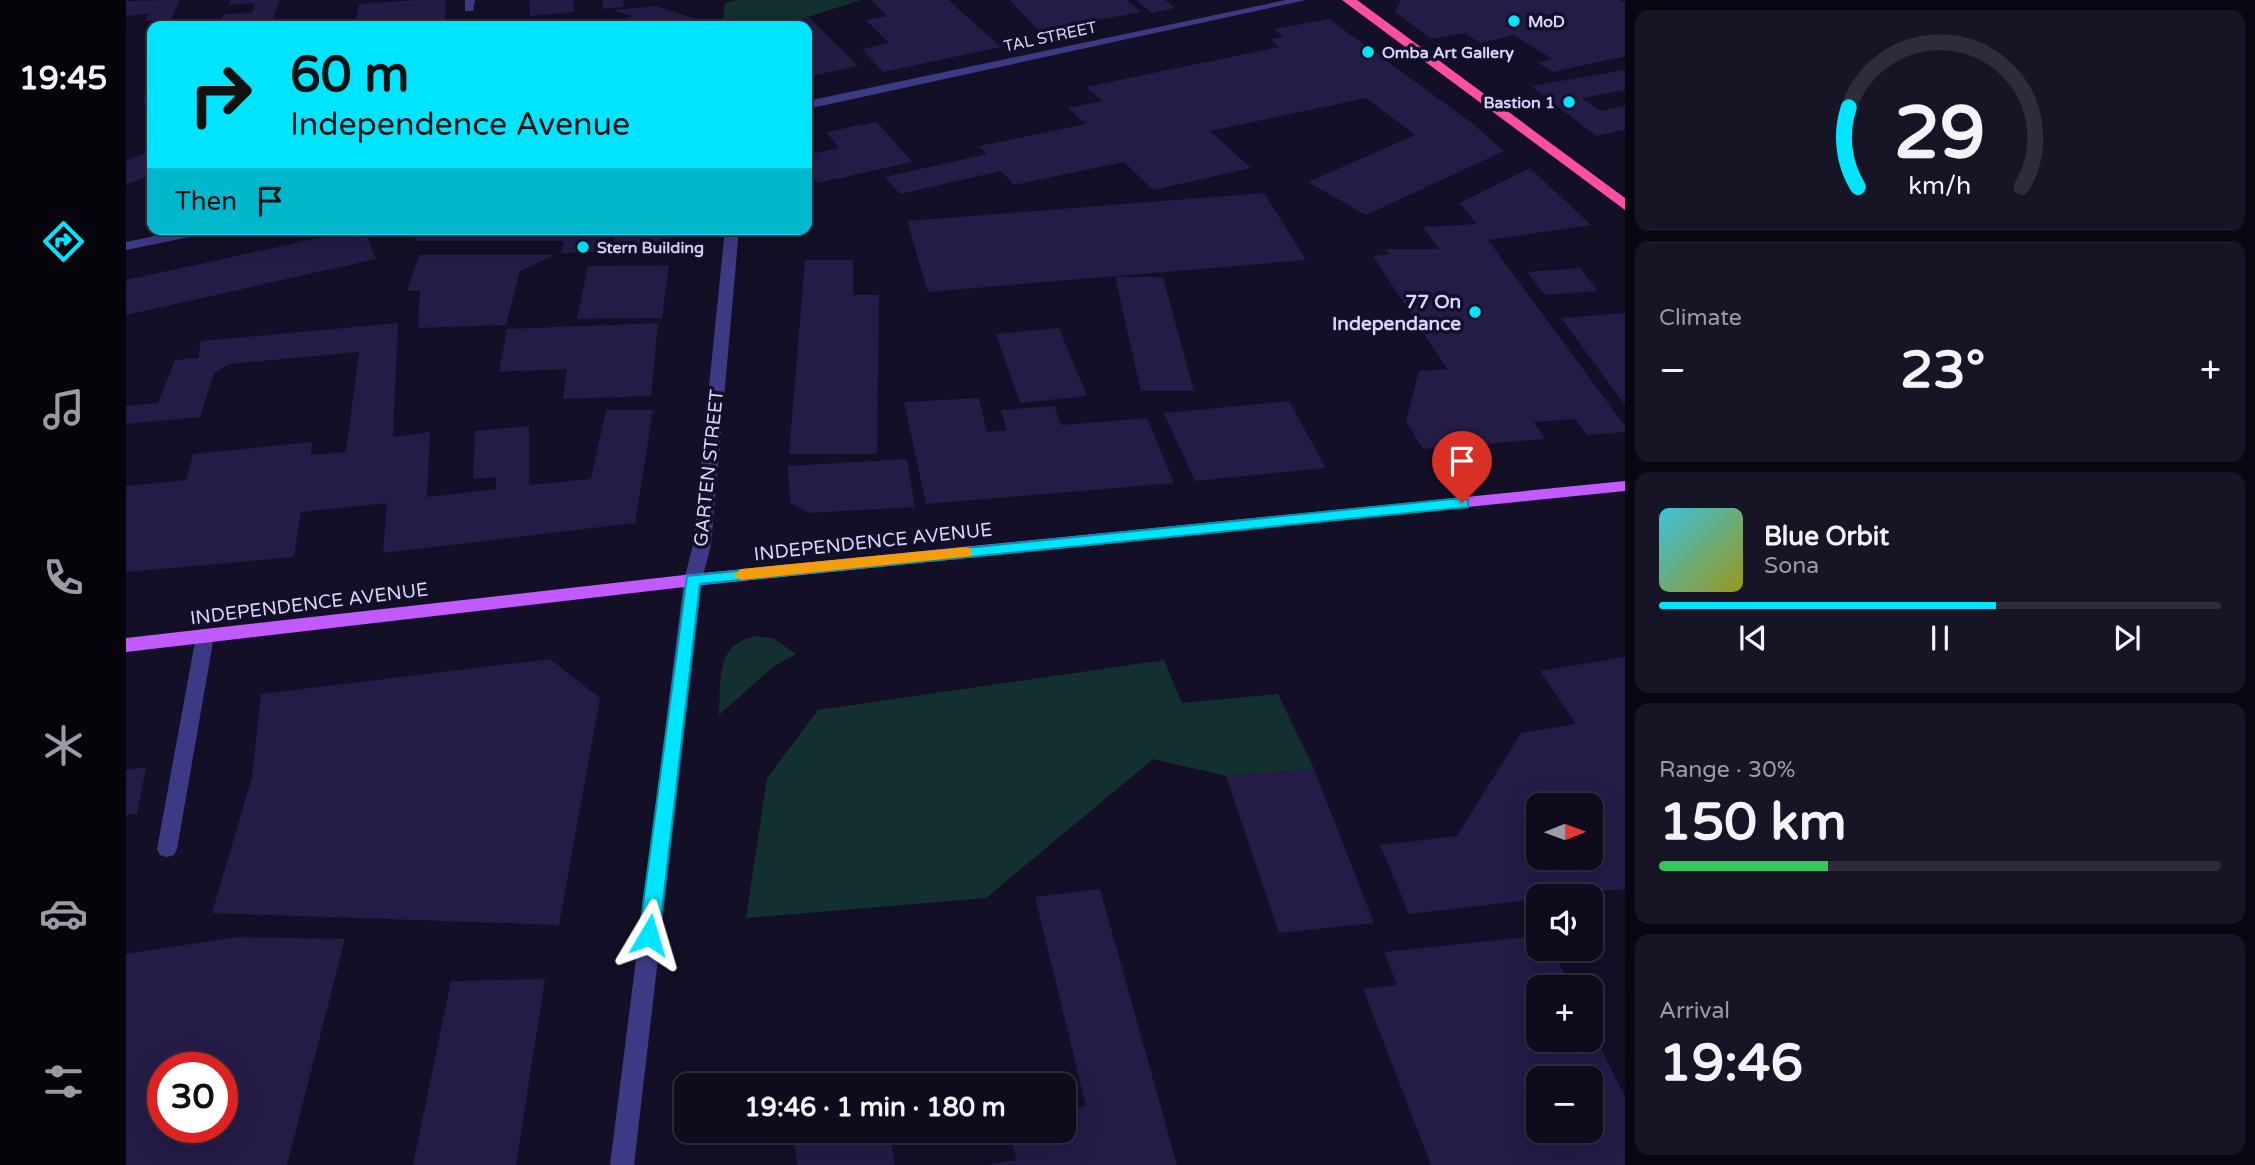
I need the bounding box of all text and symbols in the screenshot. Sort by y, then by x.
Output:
place label: MoD [1528,12,1565,32]
marker: MoD [1506,13,1522,29]
street label: TAL STREET [1002,17,1099,57]
place label: Omba Art Gallery [1382,43,1514,63]
marker: Omba Art Gallery [1360,44,1376,60]
text: 60 m [290,46,409,105]
icon: right [175,49,266,140]
text: 19:45 [19,60,107,98]
text: 29 [1894,90,1986,178]
place label: Bastion 1 [1484,93,1555,113]
marker: Bastion 1 [1561,94,1577,110]
text: Independence Avenue [290,106,630,144]
text: km/h [1909,170,1971,200]
icon: arrive [251,182,289,220]
text: Then [175,186,237,217]
icon: directions [39,217,88,266]
place label: Stern Building [597,238,704,258]
marker: Stern Building [575,239,591,255]
place label: 77 On Independance [1332,291,1461,336]
marker: 77 On Independance [1467,304,1483,320]
text: Climate [1659,304,1742,332]
text: 23° [1900,339,1985,402]
text: − [1659,348,1686,394]
text: + [2200,348,2221,394]
icon: music [39,385,88,434]
street label: GARTEN STREET [690,388,728,548]
pin [1432,431,1492,503]
icon: arrive [1443,442,1481,480]
street label: INDEPENDENCE AVENUE [753,519,993,565]
text: Blue Orbit [1764,521,1889,552]
text: Sona [1764,552,1819,580]
icon: phone [39,553,88,602]
street label: INDEPENDENCE AVENUE [189,578,429,630]
icon: previous [1734,619,1772,657]
icon: pause [1921,619,1959,657]
icon: next [2108,619,2146,657]
icon: climate [39,721,88,770]
text: Range · 30% [1659,756,1795,784]
text: 150 km [1659,791,1847,854]
north arrow [1526,793,1603,870]
map controls [1526,793,1603,1143]
button: sound [1526,884,1603,961]
icon: car [39,889,88,938]
position arrow [612,898,686,972]
button: + [1526,975,1603,1052]
text: Arrival [1659,997,1730,1025]
text: 19:46 [1659,1032,1803,1095]
speed limit sign: 30 [147,1052,238,1143]
icon: filters [39,1057,88,1106]
button: − [1526,1066,1603,1143]
text: 19:46 · 1 min · 180 m [744,1092,1006,1123]

